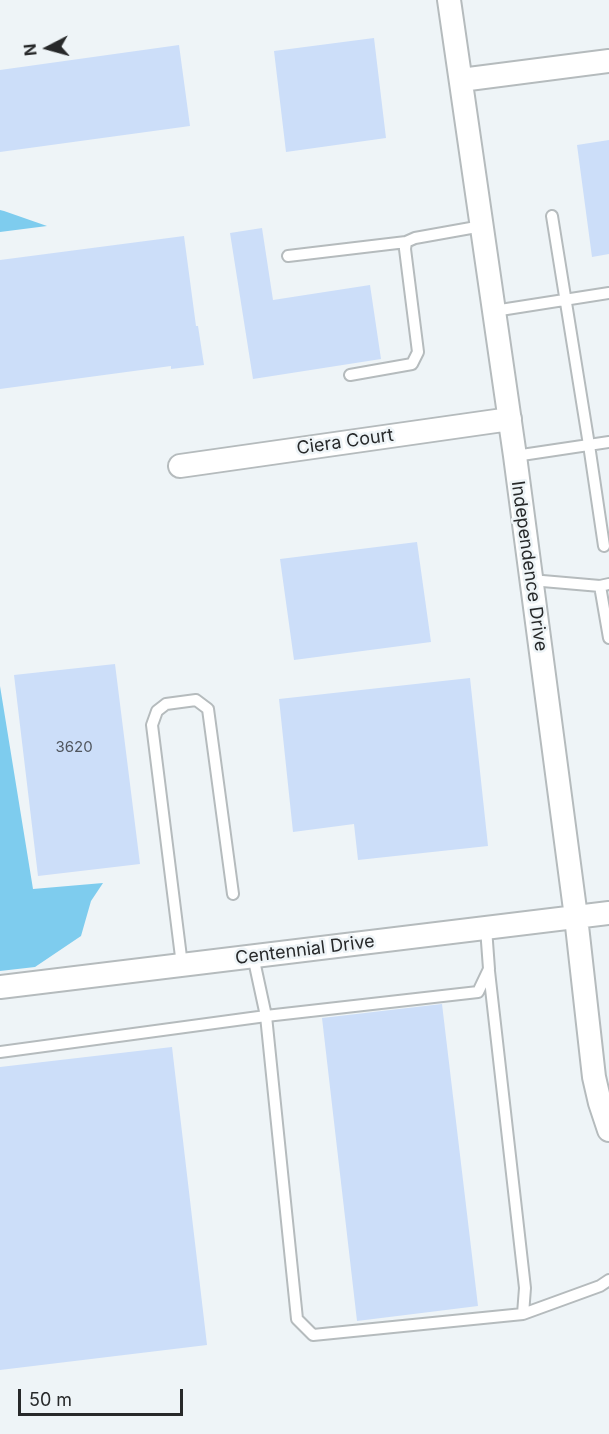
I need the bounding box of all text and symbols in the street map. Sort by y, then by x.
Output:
north arrow [18,18,78,78]
text: N [20,43,41,57]
street label: Ciera Court [295,425,395,459]
street label: Independence Drive [506,479,552,653]
house number: 3620 [55,738,93,756]
street label: Centennial Drive [234,931,376,969]
scale bar [21,1377,186,1415]
text: 50 m [29,1389,72,1410]

